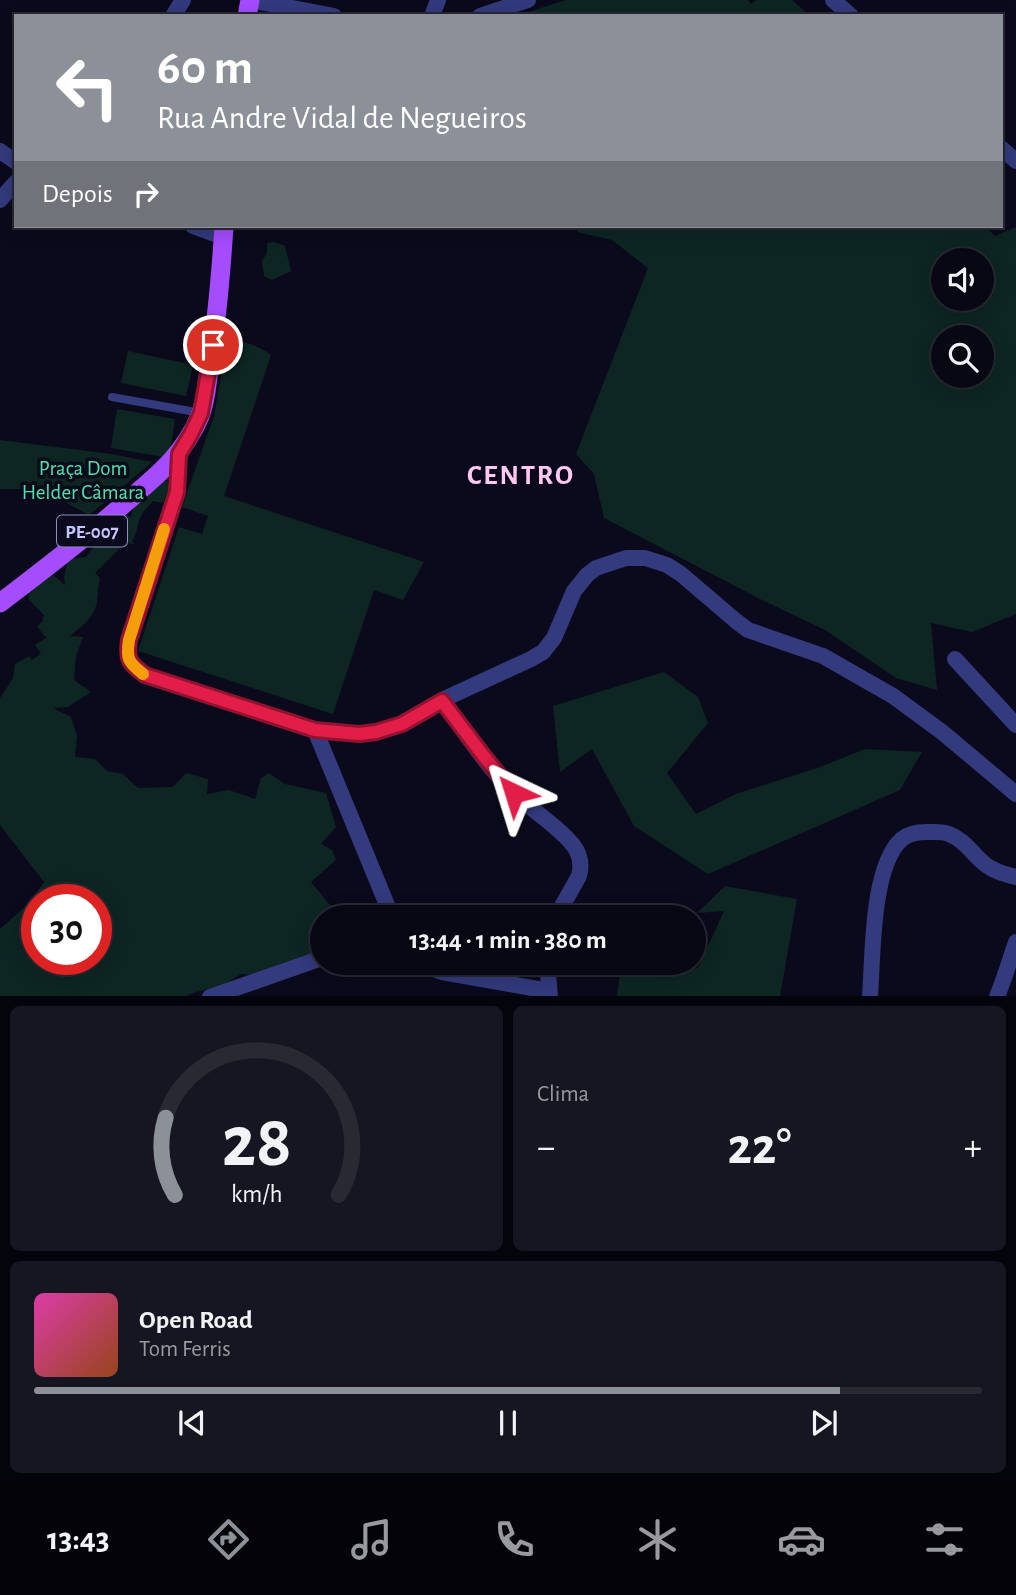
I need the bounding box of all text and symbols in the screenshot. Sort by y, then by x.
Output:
icon: left [42,42,133,133]
text: 60 m [157,44,253,93]
text: Rua Andre Vidal de Negueiros [157,102,527,134]
icon: right [127,175,165,213]
text: Depois [42,181,113,207]
map controls [931,248,994,388]
button: sound [931,248,994,311]
pin [183,315,243,375]
button: search [931,325,994,388]
icon: arrive [194,326,232,364]
park label: Praça Dom Helder Câmara [22,458,145,503]
district label: CENTRO [467,462,575,490]
road number: PE-007 [57,516,127,546]
position arrow [477,756,551,830]
speed limit sign: 30 [21,884,112,975]
text: 13:44 · 1 min · 380 m [409,927,607,953]
text: Clima [537,1083,589,1106]
text: 28 [221,1107,292,1180]
text: 22° [727,1121,792,1173]
text: − [537,1129,555,1167]
text: + [964,1129,982,1167]
text: km/h [231,1181,282,1206]
text: Open Road [139,1307,253,1333]
text: Tom Ferris [139,1338,231,1361]
icon: previous [173,1404,211,1442]
icon: pause [489,1404,527,1442]
icon: next [805,1404,843,1442]
icon: directions [204,1515,253,1564]
icon: music [347,1515,396,1564]
icon: phone [490,1515,539,1564]
icon: climate [633,1515,682,1564]
icon: car [777,1515,826,1564]
icon: filters [920,1515,969,1564]
text: 13:43 [47,1523,110,1555]

